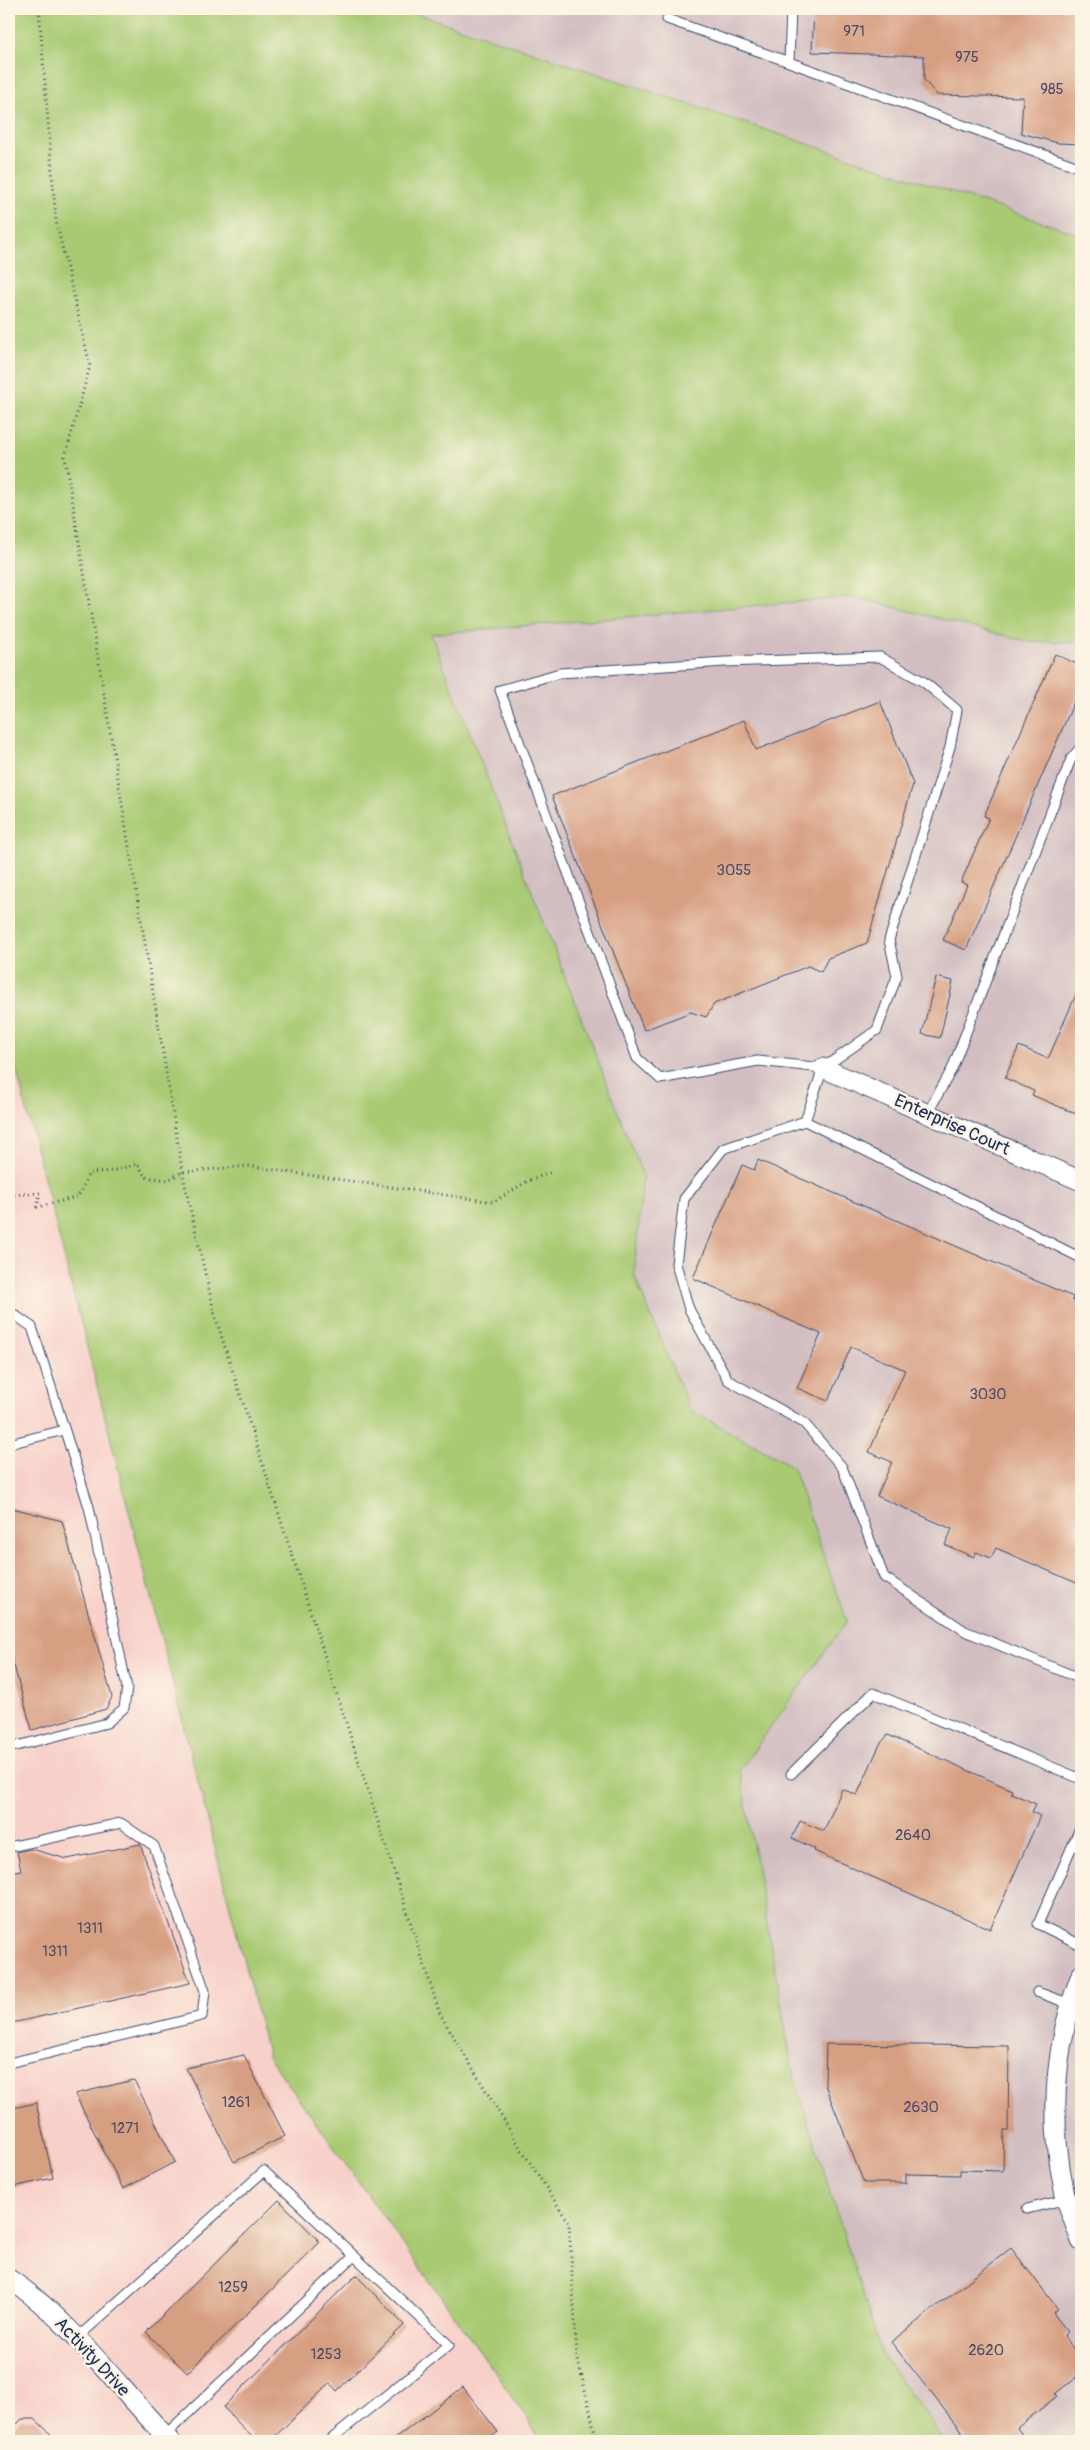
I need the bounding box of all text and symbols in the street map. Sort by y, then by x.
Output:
house number: 971 [843,22,865,41]
house number: 975 [955,48,979,67]
house number: 985 [1040,80,1064,99]
house number: 3055 [717,861,751,880]
street label: Enterprise Court [891,1089,1014,1161]
house number: 3030 [969,1385,1007,1404]
house number: 2640 [895,1826,931,1845]
house number: 1311 [77,1919,103,1938]
house number: 1311 [42,1942,68,1961]
house number: 1261 [222,2093,250,2112]
house number: 2630 [903,2098,939,2117]
house number: 1271 [111,2119,139,2138]
house number: 1259 [218,2278,248,2297]
street label: Activity Drive [49,2312,135,2402]
house number: 2620 [968,2341,1004,2360]
house number: 1253 [311,2345,341,2364]

